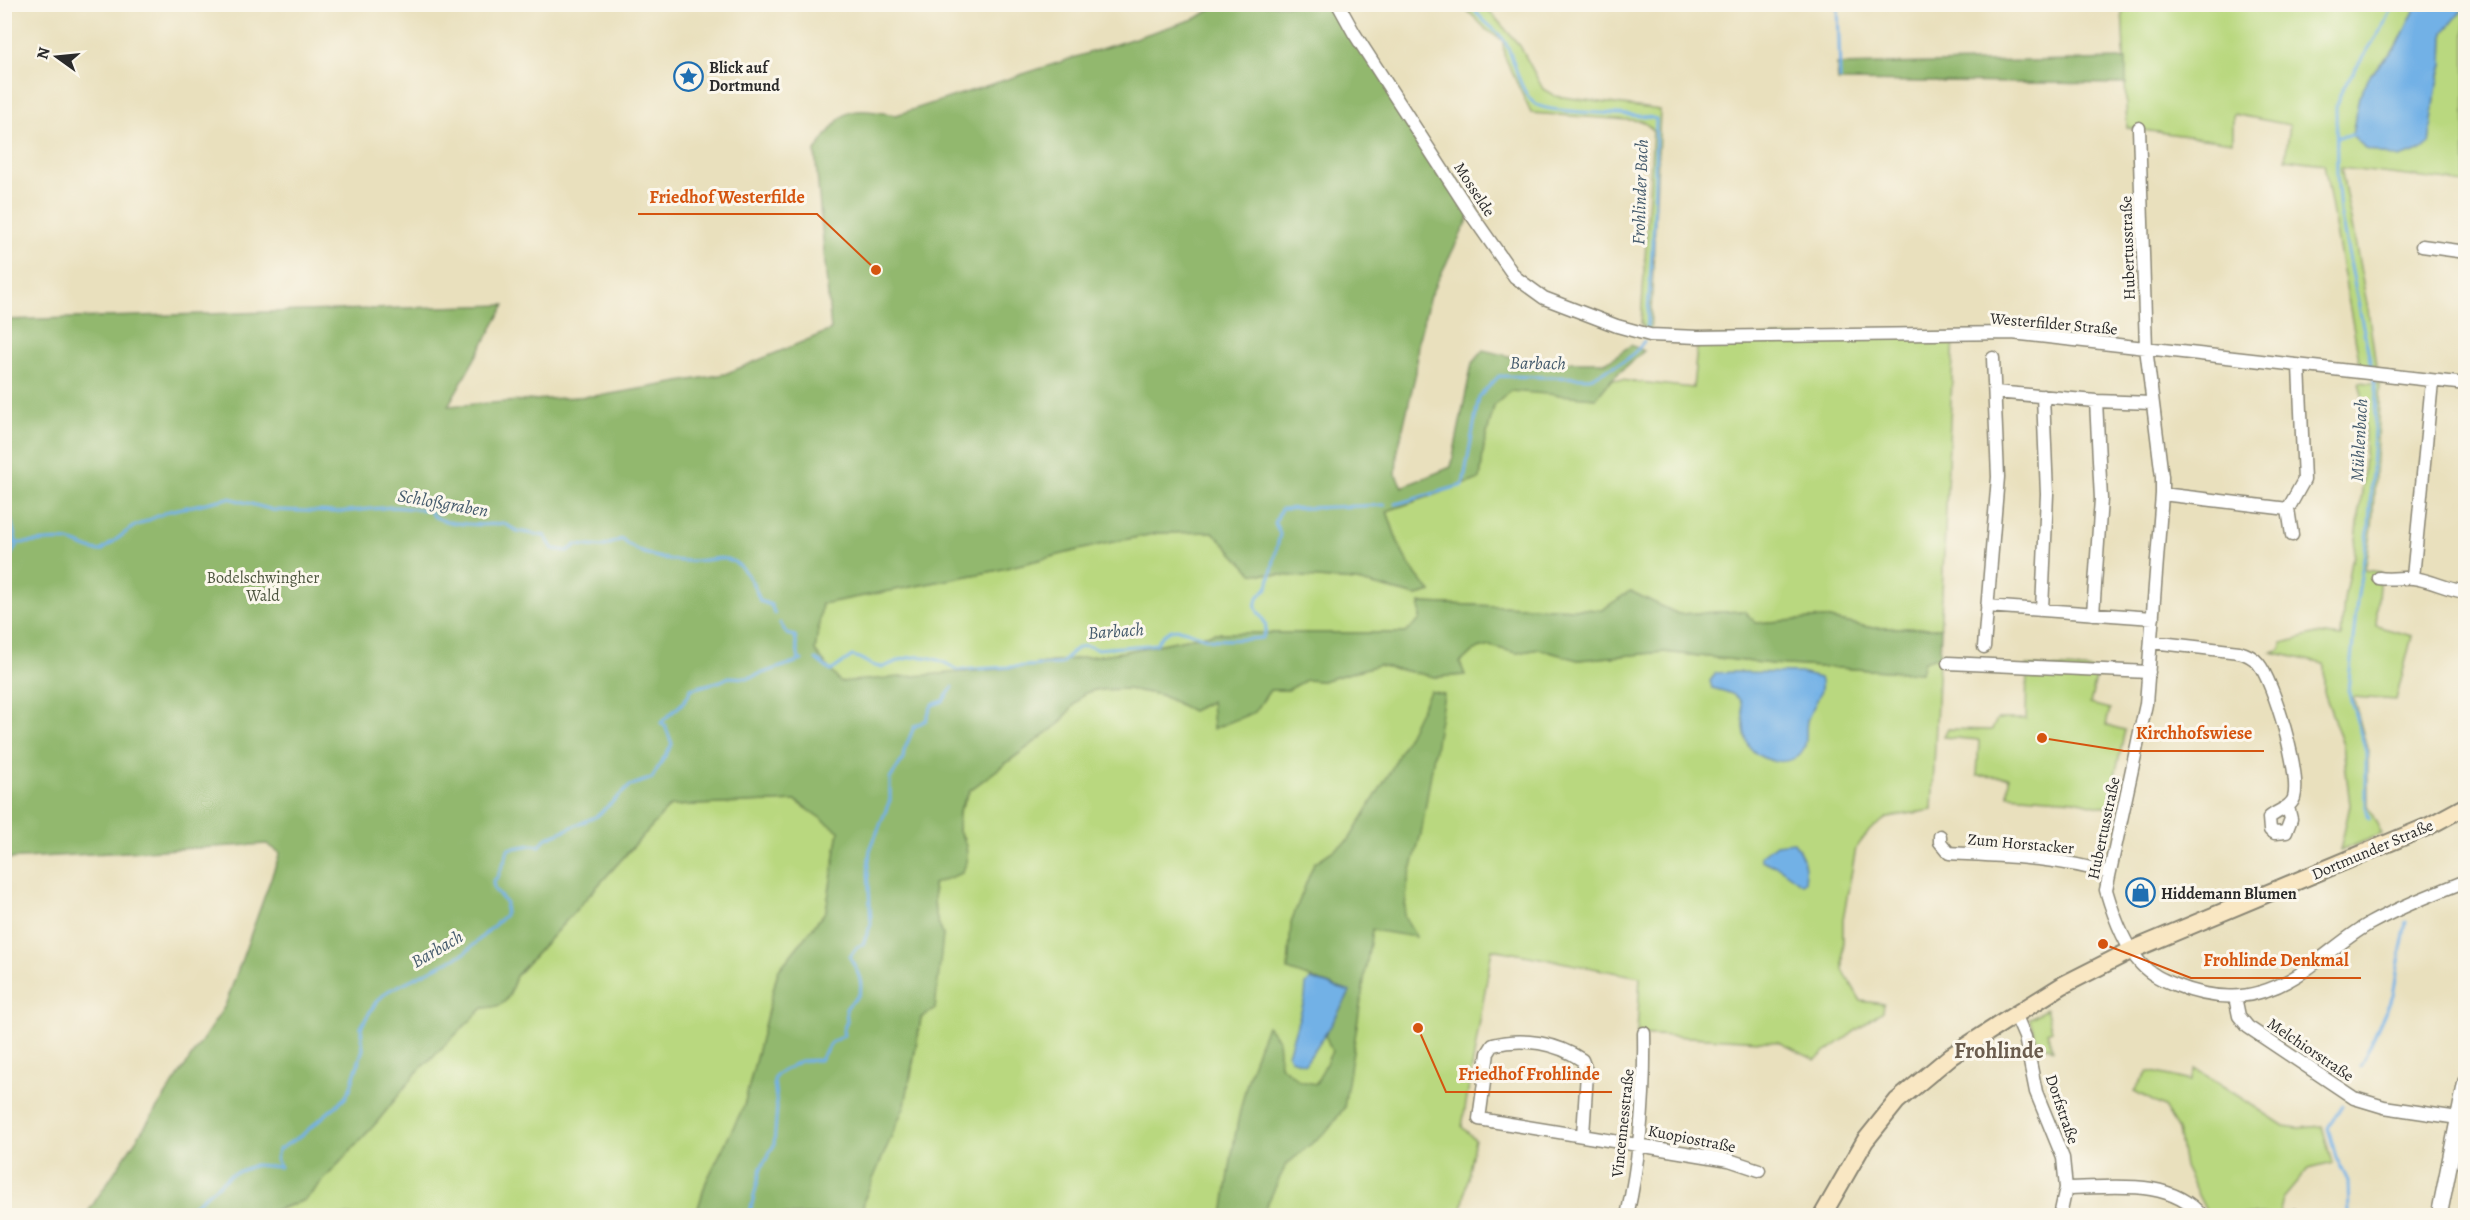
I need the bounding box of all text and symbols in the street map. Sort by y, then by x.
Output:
north arrow [27,27,87,87]
text: N [31,45,56,62]
place label: Blick auf Dortmund [709,57,780,97]
place icon: Blick auf Dortmund [672,60,704,92]
water label: Frohlinder Bach [1626,138,1654,246]
street label: Mosselde [1448,158,1500,221]
callout: Friedhof Westerfilde [638,178,817,214]
text: Friedhof Westerfilde [649,185,805,209]
street label: Hubertusstraße [2115,195,2141,300]
street label: Westerfilder Straße [1988,307,2119,341]
water label: Barbach [1510,351,1566,375]
water label: Mühlenbach [2345,398,2373,482]
water label: Schloßgraben [396,483,490,523]
park label: Bodelschwingher Wald [207,567,319,607]
water label: Barbach [1087,617,1145,645]
callout: Kirchhofswiese [2124,715,2264,751]
text: Kirchhofswiese [2136,721,2252,745]
street label: Hubertusstraße [2082,775,2126,881]
street label: Dortmunder Straße [2308,814,2437,885]
street label: Zum Horstacker [1967,828,2075,860]
shop icon: Hiddemann Blumen [2124,877,2156,909]
place label: Hiddemann Blumen [2161,883,2297,905]
water label: Barbach [407,924,467,973]
callout: Frohlinde Denkmal [2191,942,2361,978]
text: Frohlinde Denkmal [2203,948,2349,972]
street label: Melchiorstraße [2263,1013,2358,1087]
district label: Frohlinde [1954,1036,2044,1066]
callout: Friedhof Frohlinde [1446,1056,1612,1092]
text: Friedhof Frohlinde [1458,1062,1600,1086]
street label: Vincennesstraße [1606,1068,1640,1179]
street label: Dorfstraße [2040,1072,2084,1147]
street label: Kuopiostraße [1646,1120,1738,1158]

